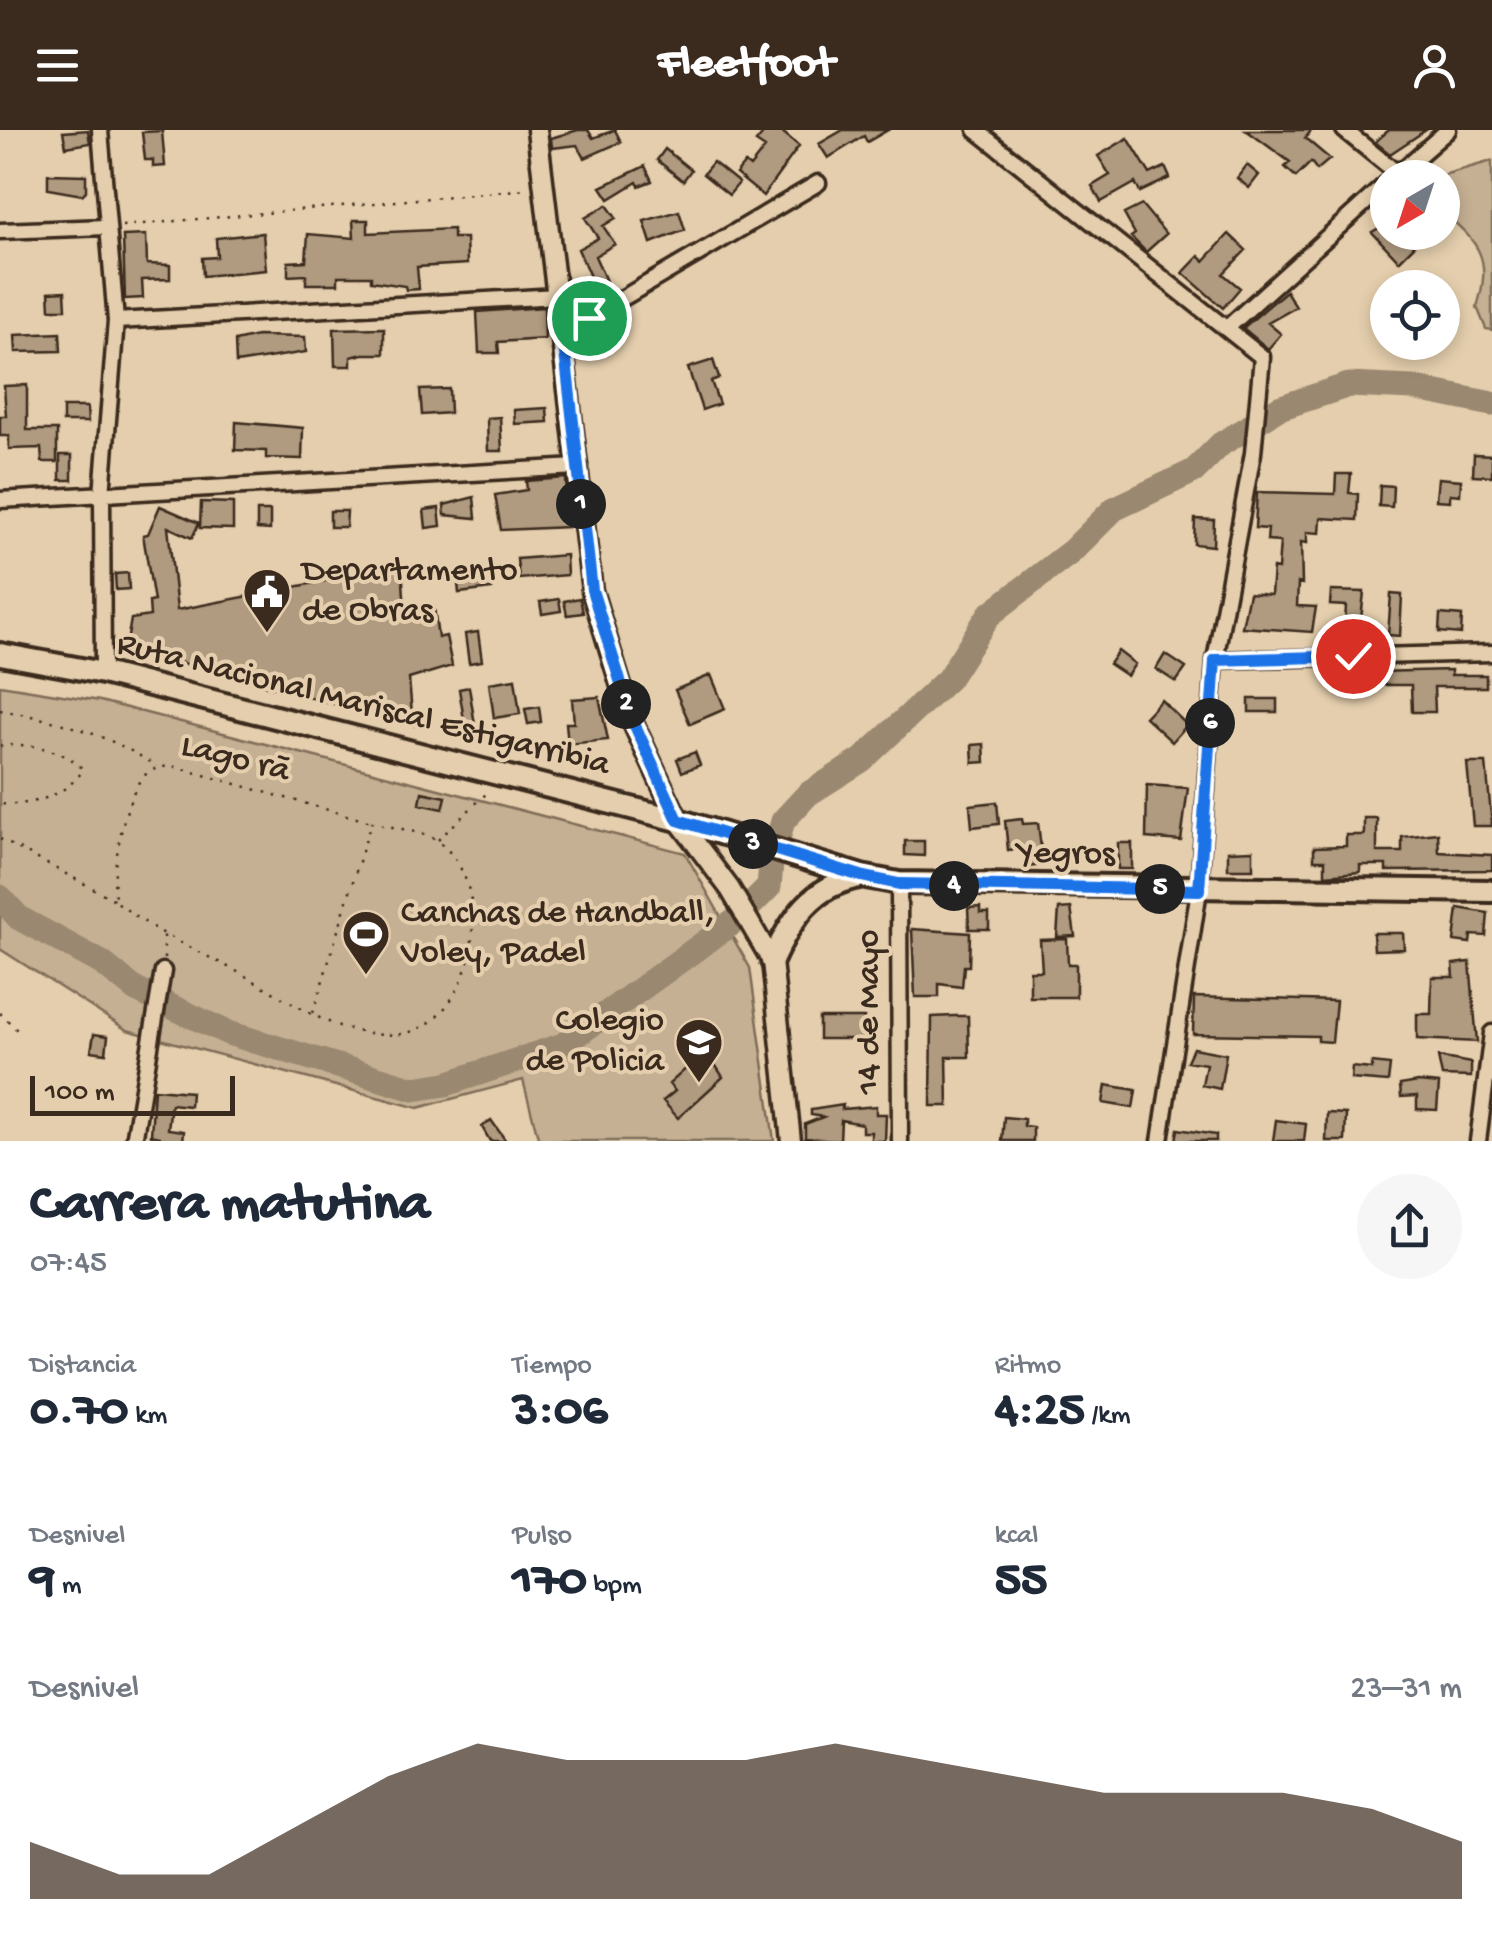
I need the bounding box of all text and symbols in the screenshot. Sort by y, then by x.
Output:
icon: menu [30,38,85,93]
icon: person [1407,38,1462,93]
text: Fleetfoot [658,39,834,92]
north arrow [1370,160,1460,250]
map controls [1370,160,1460,360]
button: locate [1370,270,1460,360]
pin [547,276,632,361]
icon: arrive [562,291,617,346]
pin: 1 [556,479,606,529]
text: 1 [575,487,587,520]
place label: Departamento de Obras [300,552,518,633]
public building icon: Departamento de Obras [241,566,293,634]
pin [1311,614,1396,699]
street label: Ruta Nacional Mariscal Estigarribia [112,625,615,788]
icon: check [1326,629,1381,684]
pin: 2 [601,679,651,729]
text: 2 [619,687,633,720]
pin: 6 [1185,698,1235,748]
text: 6 [1203,706,1217,739]
street label: Lago rã [176,727,295,794]
pin: 3 [728,819,778,869]
text: 3 [746,827,760,860]
street label: Yegros [1014,834,1116,876]
pin: 4 [929,861,979,911]
pin: 5 [1135,864,1185,914]
text: 4 [947,869,961,902]
text: 5 [1153,872,1167,905]
place label: Canchas de Handball, Voley, Padel [400,894,715,975]
sports icon: Canchas de Handball, Voley, Padel [340,908,392,976]
street label: 14 de Mayo [850,930,891,1095]
place label: Colegio de Policia [525,1002,666,1083]
school or university icon: Colegio de Policia [673,1016,725,1084]
scale bar [30,1071,235,1116]
text: 100 m [45,1077,115,1110]
button: share [1357,1174,1462,1279]
text: Carrera matutina [30,1175,430,1239]
text: 07:45 [30,1245,107,1283]
text: Distancia [30,1350,136,1383]
text: Tiempo [512,1350,592,1383]
text: Ritmo [995,1350,1061,1383]
text: 0.70 [30,1383,129,1442]
text: 3:06 [512,1383,608,1442]
text: 4:25 [995,1383,1085,1442]
text: km [129,1400,168,1433]
text: /km [1085,1400,1131,1433]
text: Desnivel [30,1520,125,1553]
text: Pulso [512,1520,572,1553]
text: kcal [995,1520,1038,1553]
text: 9 [30,1553,55,1612]
text: 170 [512,1553,587,1612]
text: 55 [995,1553,1047,1612]
text: m [55,1570,82,1603]
text: bpm [587,1570,642,1603]
text: Desnivel [30,1671,139,1709]
text: 23–31 m [1350,1671,1462,1709]

